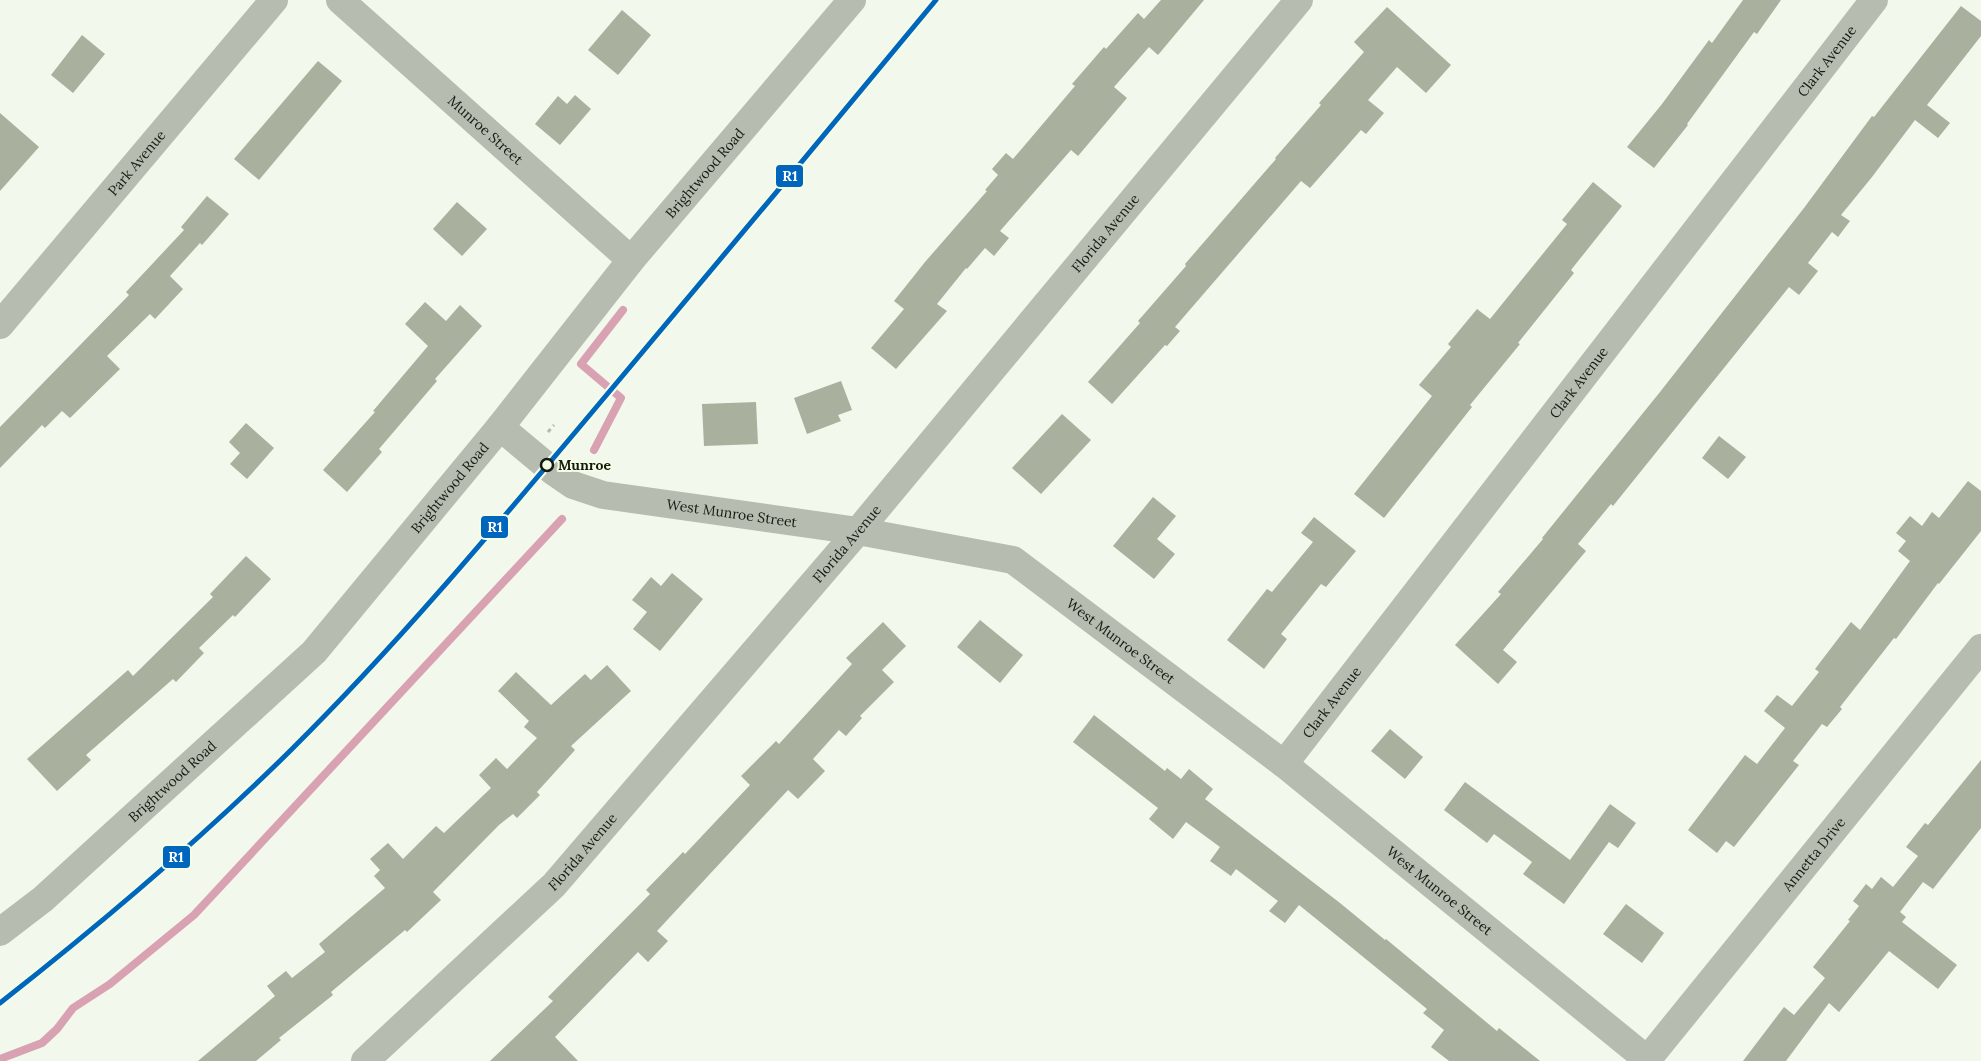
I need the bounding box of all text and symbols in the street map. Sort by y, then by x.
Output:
street label: Clark Avenue [1793,21,1860,101]
street label: Munroe Street [444,92,527,169]
street label: Brightwood Road [661,124,748,222]
street label: Park Avenue [104,126,170,199]
line badge: R1 [775,164,804,188]
text: R1 [782,167,798,185]
street label: Florida Avenue [1068,190,1143,276]
street label: Clark Avenue [1545,343,1612,422]
street label: Brightwood Road [407,439,493,537]
place label: Munroe [558,456,611,474]
marker: Munroe [540,458,554,472]
street label: West Munroe Street [665,495,799,531]
street label: Florida Avenue [809,501,885,586]
line badge: R1 [480,515,509,539]
text: R1 [487,518,503,536]
street label: West Munroe Street [1063,594,1179,688]
street label: Clark Avenue [1298,663,1365,742]
street label: Brightwood Road [125,737,220,826]
street label: Florida Avenue [545,809,621,895]
street label: Annetta Drive [1778,813,1850,896]
street label: West Munroe Street [1383,842,1497,939]
line badge: R1 [162,845,191,869]
text: R1 [168,848,184,866]

